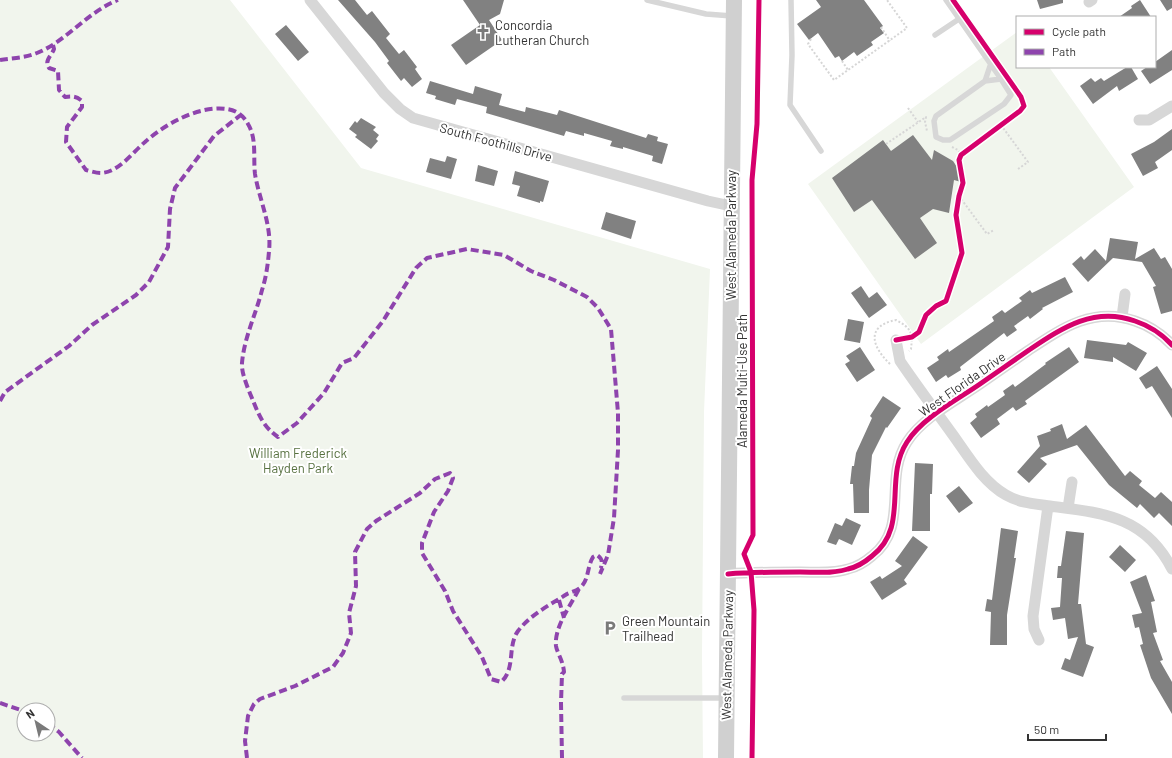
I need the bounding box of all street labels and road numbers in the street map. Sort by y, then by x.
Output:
street label: South Foothills Drive [438,119,554,165]
street label: West Alameda Parkway [723,170,739,300]
street label: Alameda Multi-Use Path [734,314,750,448]
street label: West Florida Drive [916,348,1008,420]
street label: West Alameda Parkway [718,590,736,720]

